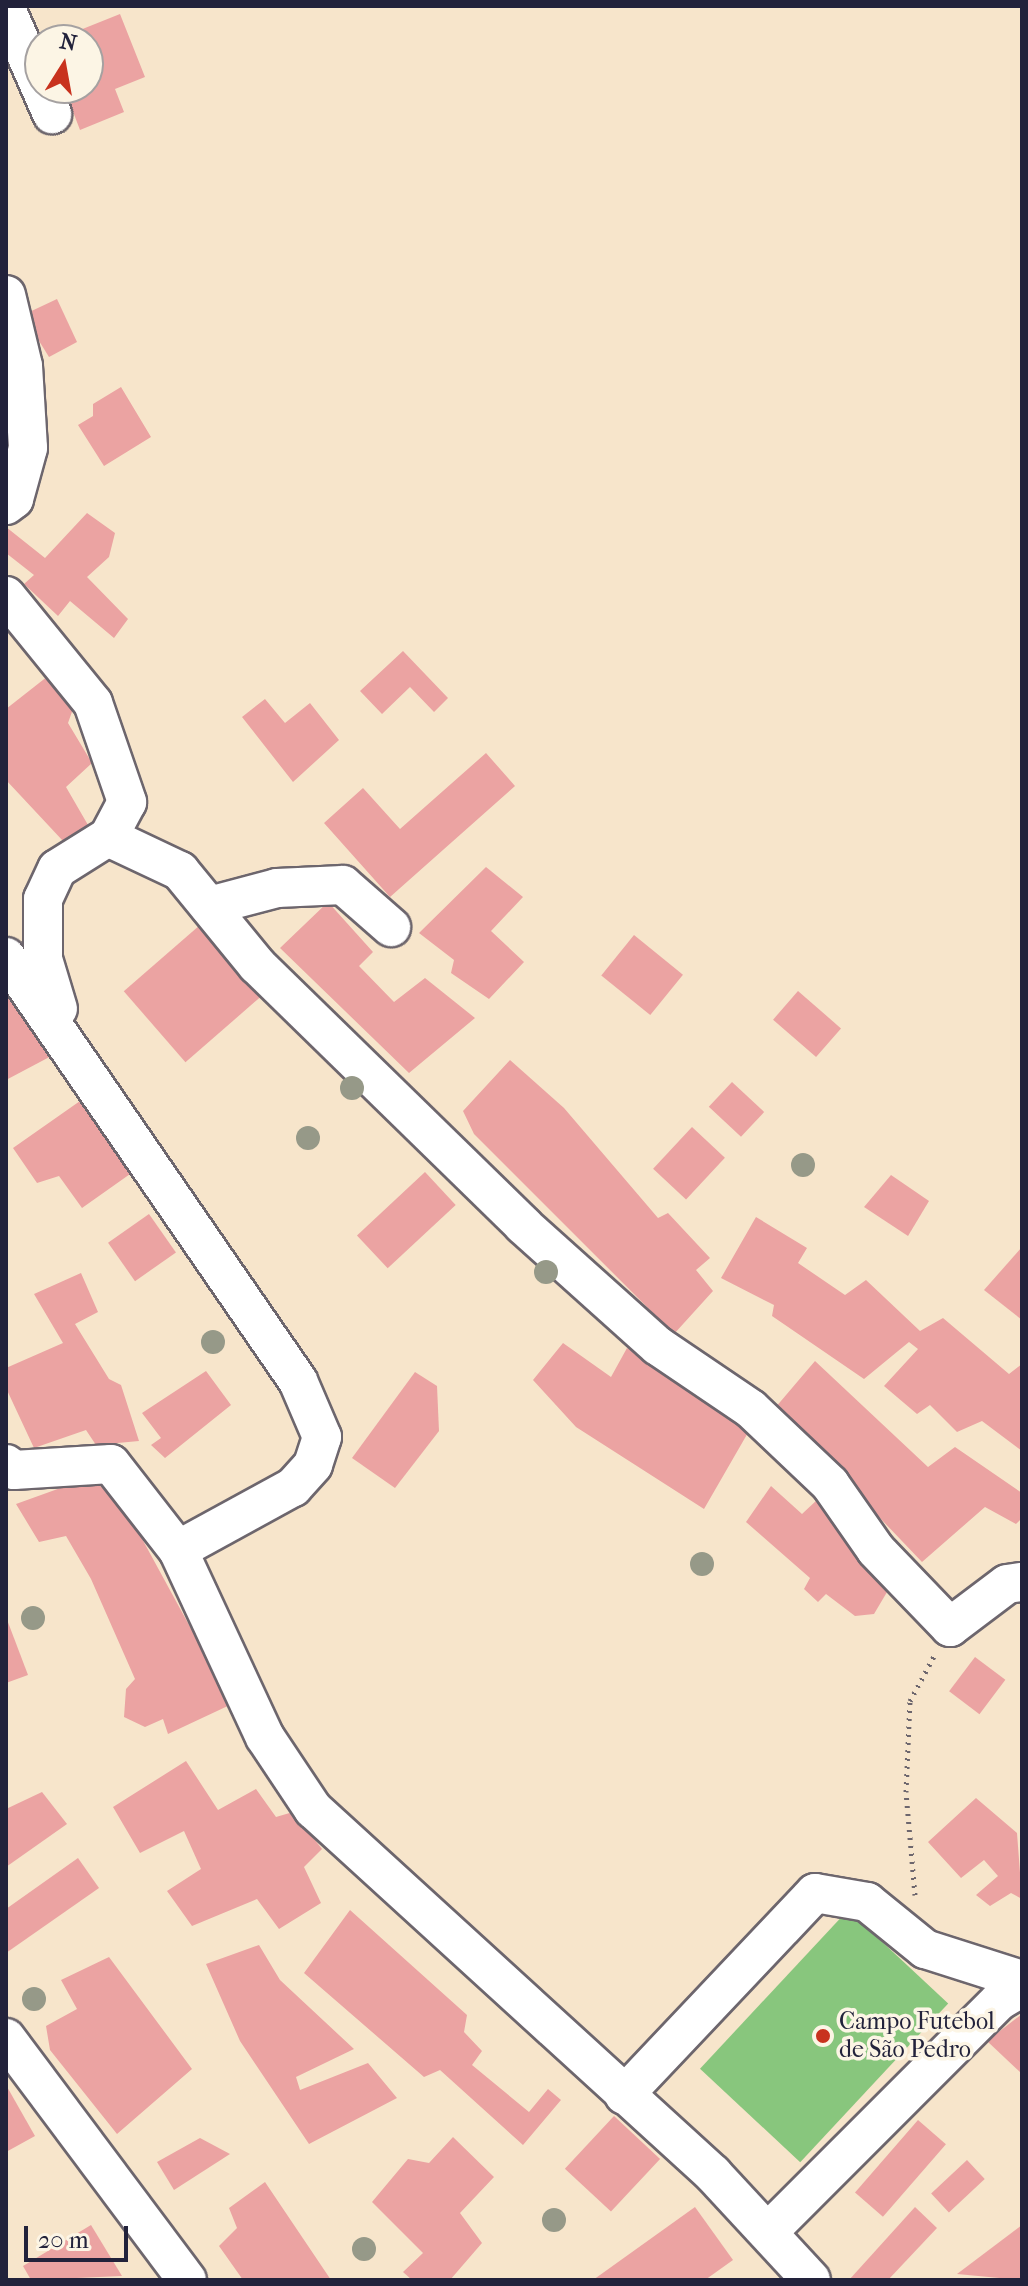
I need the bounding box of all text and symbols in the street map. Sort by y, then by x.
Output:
north arrow [24,24,104,104]
text: N [58,28,79,57]
place label: Campo Futebol de São Pedro [839,2008,995,2064]
marker: Campo Futebol de São Pedro [814,2027,832,2045]
scale bar [28,2210,132,2260]
text: 20 m [38,2226,89,2254]

